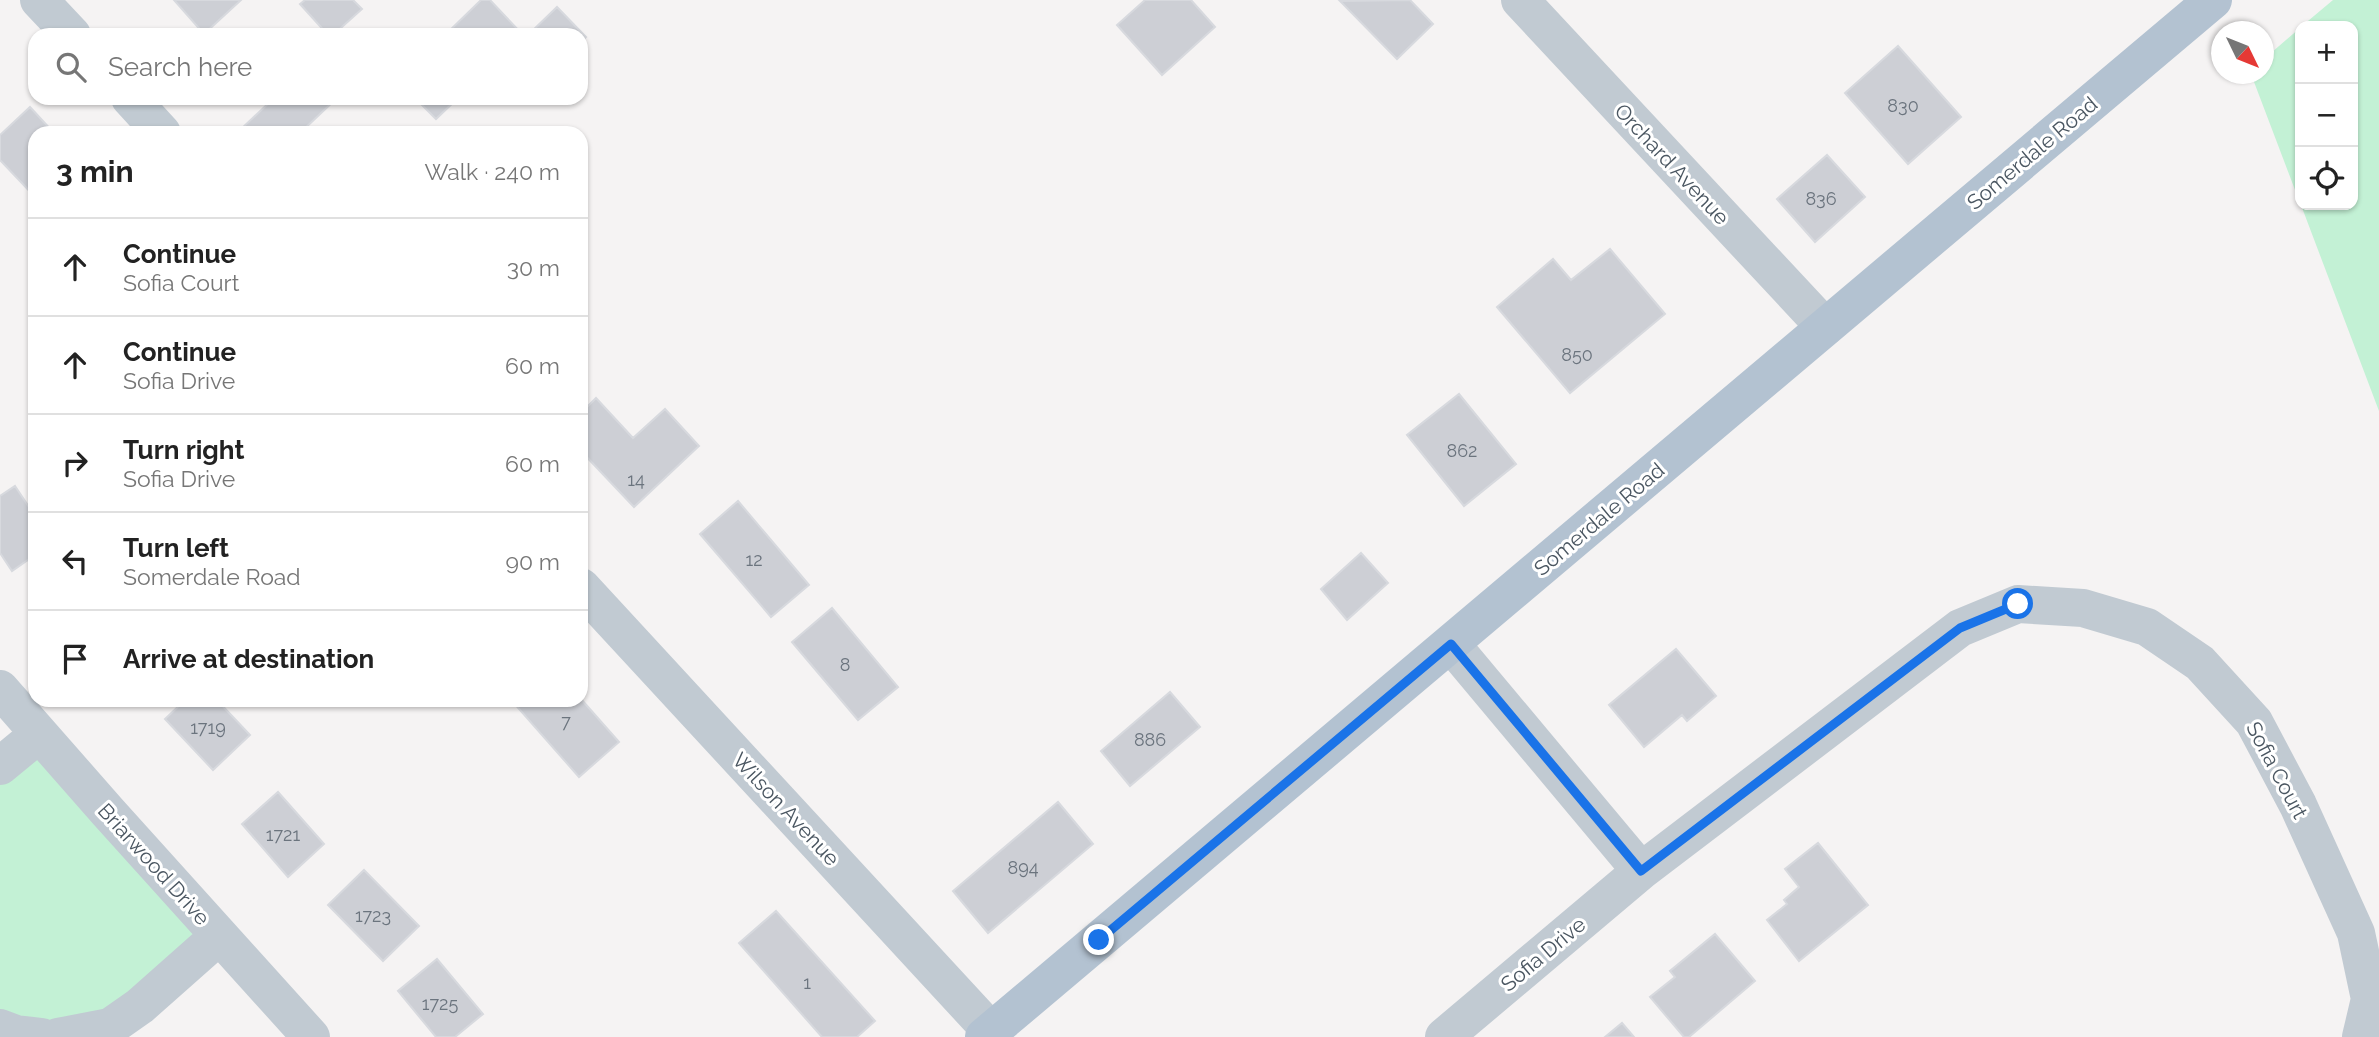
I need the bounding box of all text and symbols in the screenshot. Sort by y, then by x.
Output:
north arrow [2211,21,2274,84]
map controls [2295,21,2358,210]
button: + [2295,21,2358,84]
search box [28,28,588,105]
icon: search [52,48,90,86]
text: Search here [108,52,252,82]
button: − [2295,84,2358,147]
street label: Somerdale Road [1962,91,2102,215]
house number: 830 [1887,95,1919,116]
street label: Orchard Avenue [1609,98,1735,230]
button: locate [2295,147,2358,210]
text: 3 min [56,154,134,189]
text: Walk · 240 m [424,158,560,185]
house number: 836 [1805,188,1837,209]
text: Continue [123,239,236,269]
icon: ahead [56,248,94,286]
text: 30 m [507,254,560,281]
text: Sofia Court [123,269,239,296]
text: Continue [123,337,236,367]
house number: 850 [1561,344,1593,365]
icon: ahead [56,346,94,384]
text: 60 m [505,352,560,379]
text: Sofia Drive [123,367,235,394]
text: Turn right [123,435,244,465]
house number: 862 [1447,440,1477,461]
icon: right [56,444,94,482]
text: 60 m [505,450,560,477]
street label: Somerdale Road [1529,457,1669,581]
text: Sofia Drive [123,465,235,492]
house number: 14 [627,469,645,490]
text: Turn left [123,533,229,563]
icon: left [56,542,94,580]
text: 90 m [505,548,560,575]
house number: 12 [745,549,763,570]
text: Somerdale Road [123,563,301,590]
route start [2002,588,2033,619]
icon: arrive [56,640,94,678]
text: Arrive at destination [123,644,374,674]
house number: 8 [840,654,850,675]
house number: 7 [561,711,571,732]
house number: 1719 [190,717,226,738]
street label: Sofia Court [2241,717,2313,823]
house number: 886 [1134,729,1166,750]
street label: Wilson Avenue [727,747,845,871]
street label: Briarwood Drive [93,798,215,930]
house number: 1721 [266,824,300,845]
house number: 894 [1007,857,1039,878]
house number: 1723 [355,905,391,926]
street label: Sofia Drive [1496,911,1590,997]
route end [1083,924,1114,955]
house number: 1 [803,972,811,993]
house number: 1725 [422,993,458,1014]

